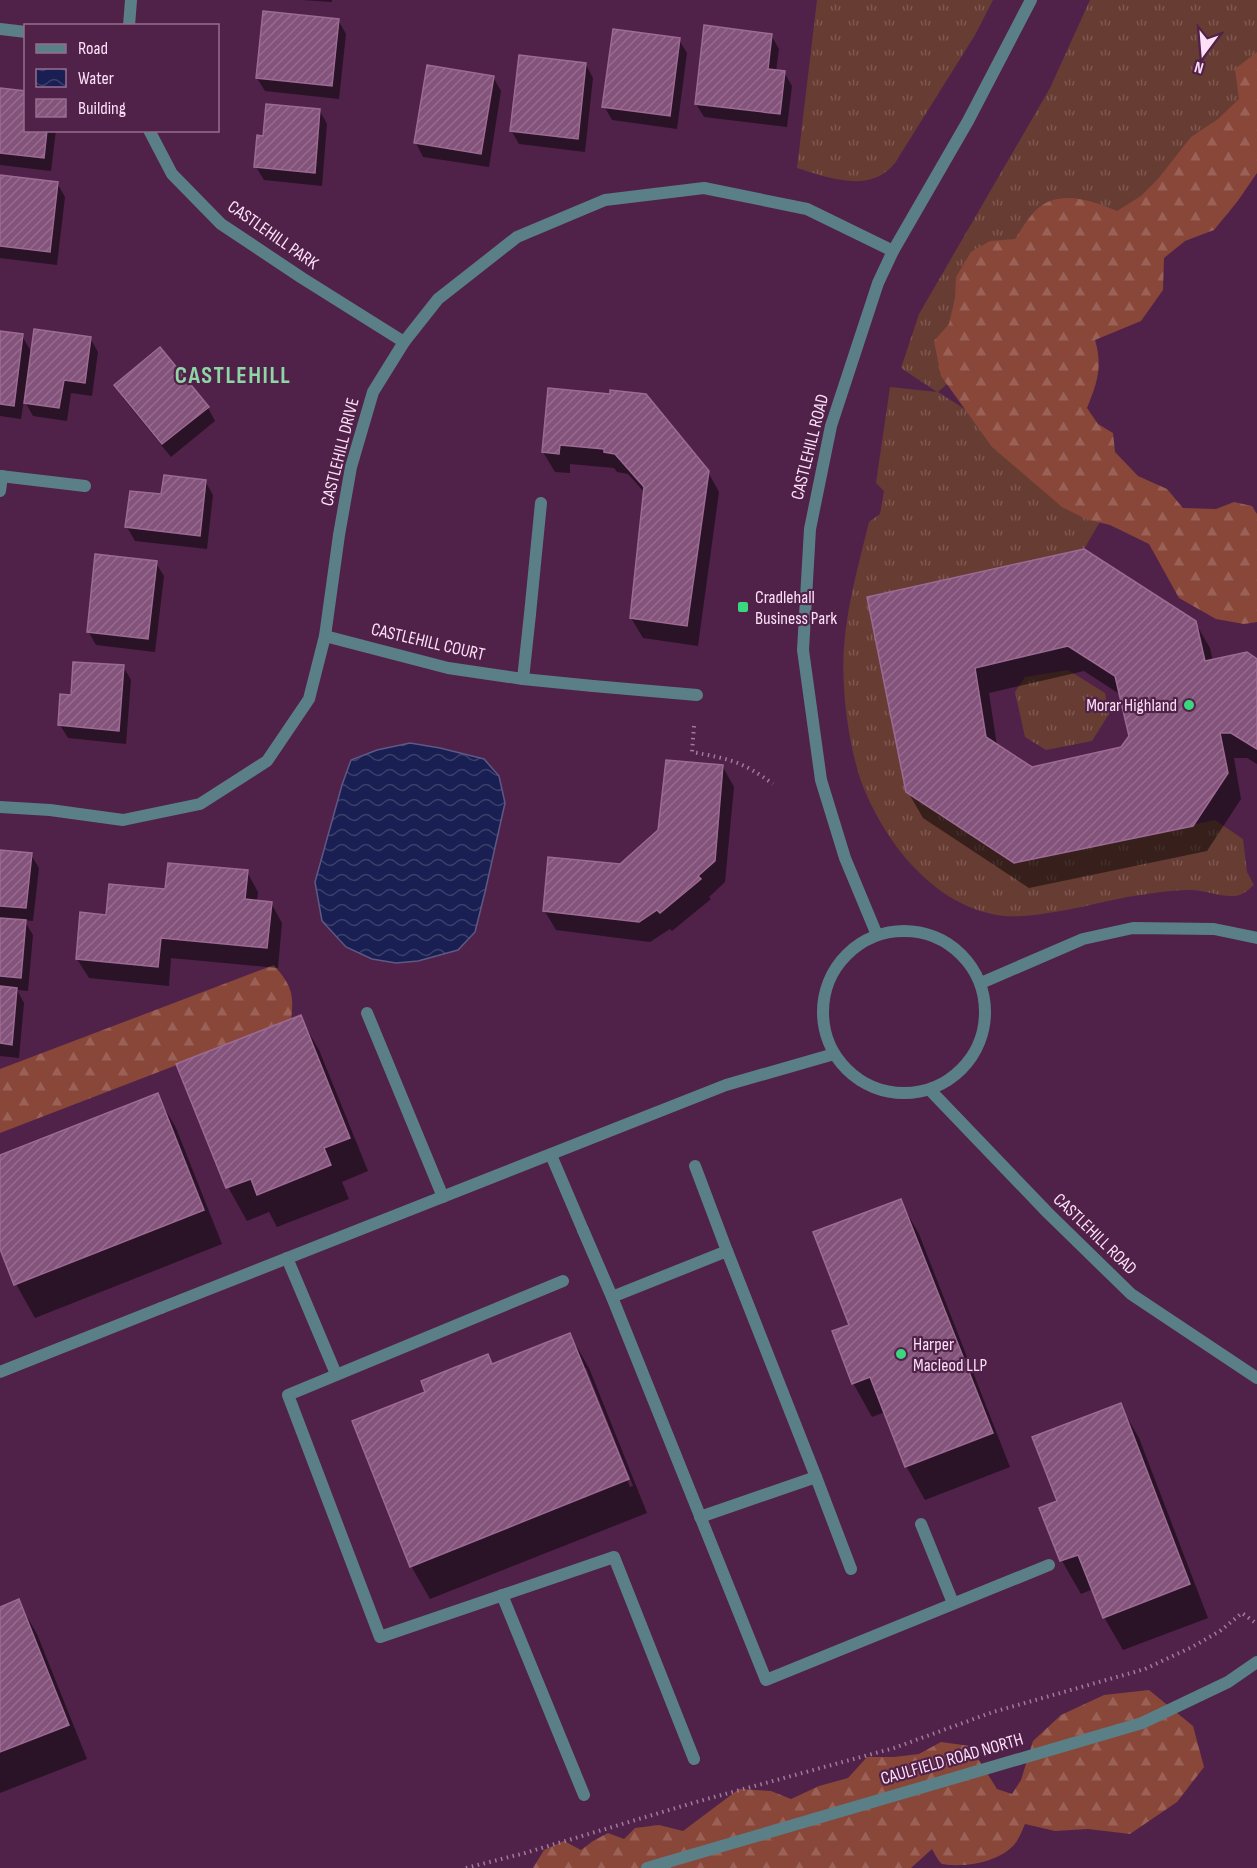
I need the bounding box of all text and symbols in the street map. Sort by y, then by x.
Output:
legend [24,24,219,132]
north arrow [1173,24,1233,84]
text: Road [78,38,108,59]
text: N [1193,57,1206,77]
text: Water [78,68,114,89]
text: Building [78,98,126,119]
street label: CASTLEHILL PARK [224,196,323,274]
district label: CASTLEHILL [175,361,291,390]
street label: CASTLEHILL ROAD [787,392,833,502]
street label: CASTLEHILL DRIVE [316,396,364,508]
place label: Cradlehall Business Park [755,587,837,629]
marker: Cradlehall Business Park [736,600,750,614]
street label: CASTLEHILL COURT [369,619,487,665]
place label: Morar Highland [1086,695,1177,716]
marker: Morar Highland [1182,698,1196,712]
street label: CASTLEHILL ROAD [1049,1189,1141,1279]
place label: Harper Macleod LLP [913,1334,988,1376]
marker: Harper Macleod LLP [894,1347,908,1361]
street label: CAULFIELD ROAD NORTH [878,1729,1026,1789]

